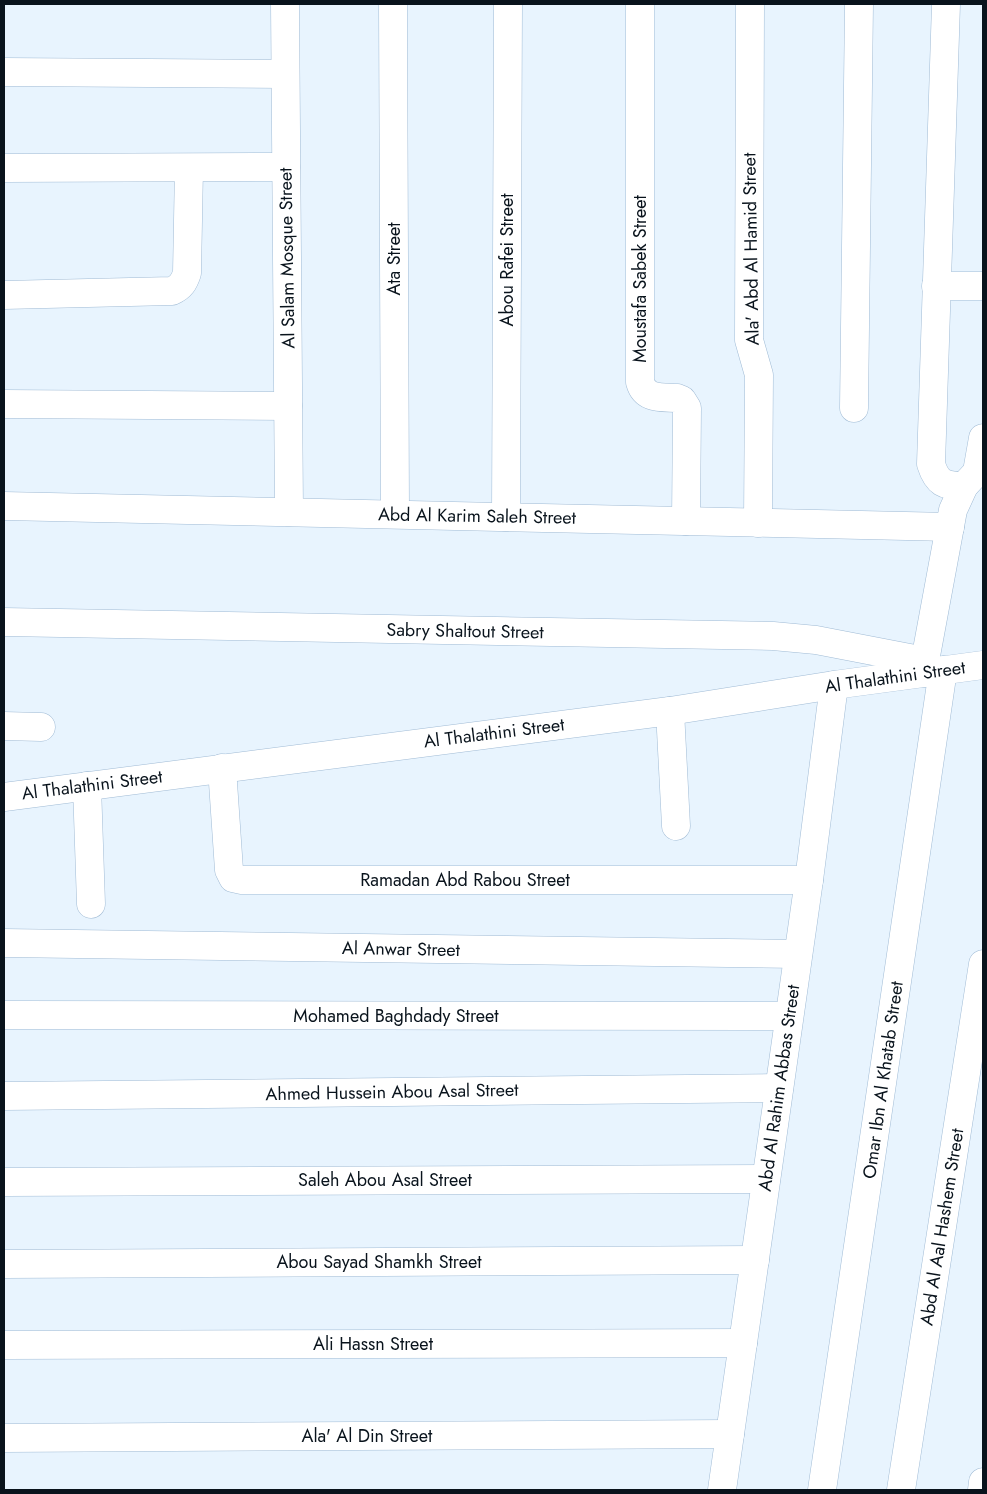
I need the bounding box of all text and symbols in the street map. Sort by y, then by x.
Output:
street label: Ala' Abd Al Hamid Street [736,152,766,346]
street label: Al Salam Mosque Street [272,167,302,349]
street label: Abou Rafei Street [494,193,520,327]
street label: Moustafa Sabek Street [627,195,653,363]
street label: Ata Street [381,222,407,296]
street label: Abd Al Karim Saleh Street [378,501,577,531]
street label: Sabry Shaltout Street [386,617,544,645]
street label: Al Thalathini Street [823,654,968,700]
street label: Al Thalathini Street [422,711,567,755]
street label: Al Thalathini Street [20,763,165,807]
street label: Ramadan Abd Rabou Street [360,867,570,893]
street label: Al Anwar Street [342,935,461,963]
street label: Omar Ibn Al Khatab Street [856,979,910,1180]
street label: Abd Al Rahim Abbas Street [752,982,806,1193]
street label: Mohamed Baghdady Street [293,1003,499,1029]
street label: Ahmed Hussein Abou Asal Street [265,1077,519,1107]
street label: Abd Al Aal Hashem Street [914,1126,971,1327]
street label: Saleh Abou Asal Street [298,1167,473,1193]
street label: Abou Sayad Shamkh Street [276,1249,482,1275]
street label: Ali Hassn Street [313,1331,434,1357]
street label: Ala' Al Din Street [302,1423,433,1449]

